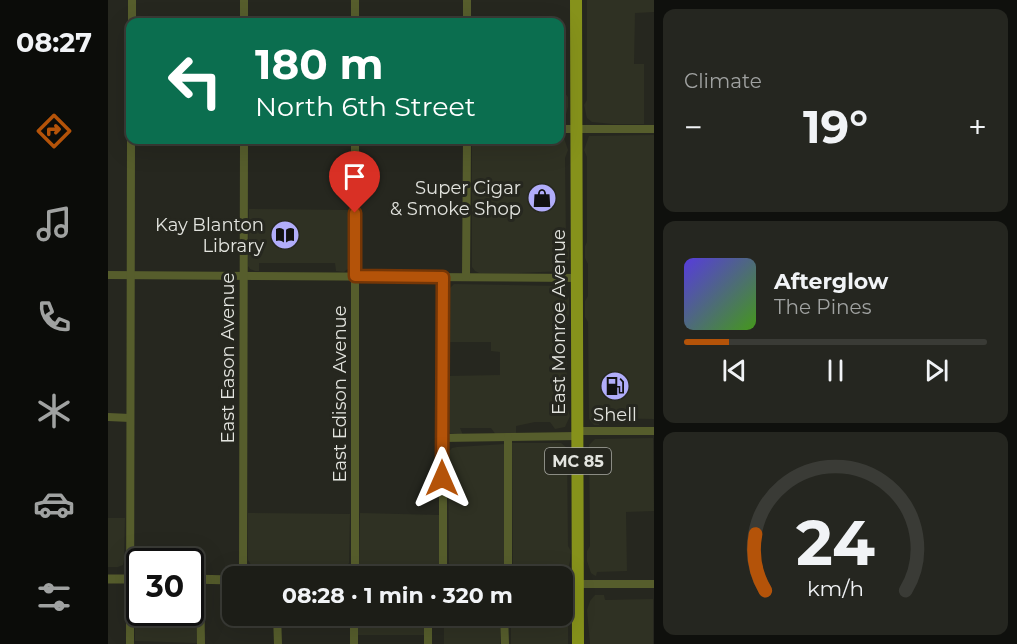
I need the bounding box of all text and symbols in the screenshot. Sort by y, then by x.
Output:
text: 08:27 [16,26,92,59]
text: 180 m [255,38,384,90]
icon: left [156,42,234,120]
text: Climate [684,69,762,93]
text: North 6th Street [255,90,476,123]
text: 19° [803,99,868,154]
text: − [684,107,703,147]
text: + [968,107,987,147]
icon: directions [33,110,75,152]
pin [329,151,380,213]
icon: arrive [338,160,371,193]
place label: Super Cigar & Smoke Shop [390,177,521,220]
shop icon: Super Cigar & Smoke Shop [526,182,558,214]
icon: music [33,203,75,245]
place label: Kay Blanton Library [155,214,264,257]
library icon: Kay Blanton Library [269,219,301,251]
street label: East Monroe Avenue [548,229,570,415]
text: Afterglow [774,268,888,295]
street label: East Eason Avenue [217,273,239,443]
text: The Pines [774,295,871,319]
icon: phone [33,296,75,338]
street label: East Edison Avenue [329,305,351,483]
icon: previous [718,354,751,387]
icon: pause [819,354,852,387]
icon: next [920,354,953,387]
fuel station icon: Shell [599,370,631,402]
icon: climate [33,390,75,432]
place label: Shell [593,404,637,426]
position arrow [410,446,474,510]
road number: MC 85 [545,448,611,474]
icon: car [33,483,75,525]
text: 24 [796,505,875,581]
speed limit sign: 30 [126,548,204,626]
text: km/h [807,575,864,601]
icon: filters [33,576,75,618]
text: 08:28 · 1 min · 320 m [282,582,513,609]

